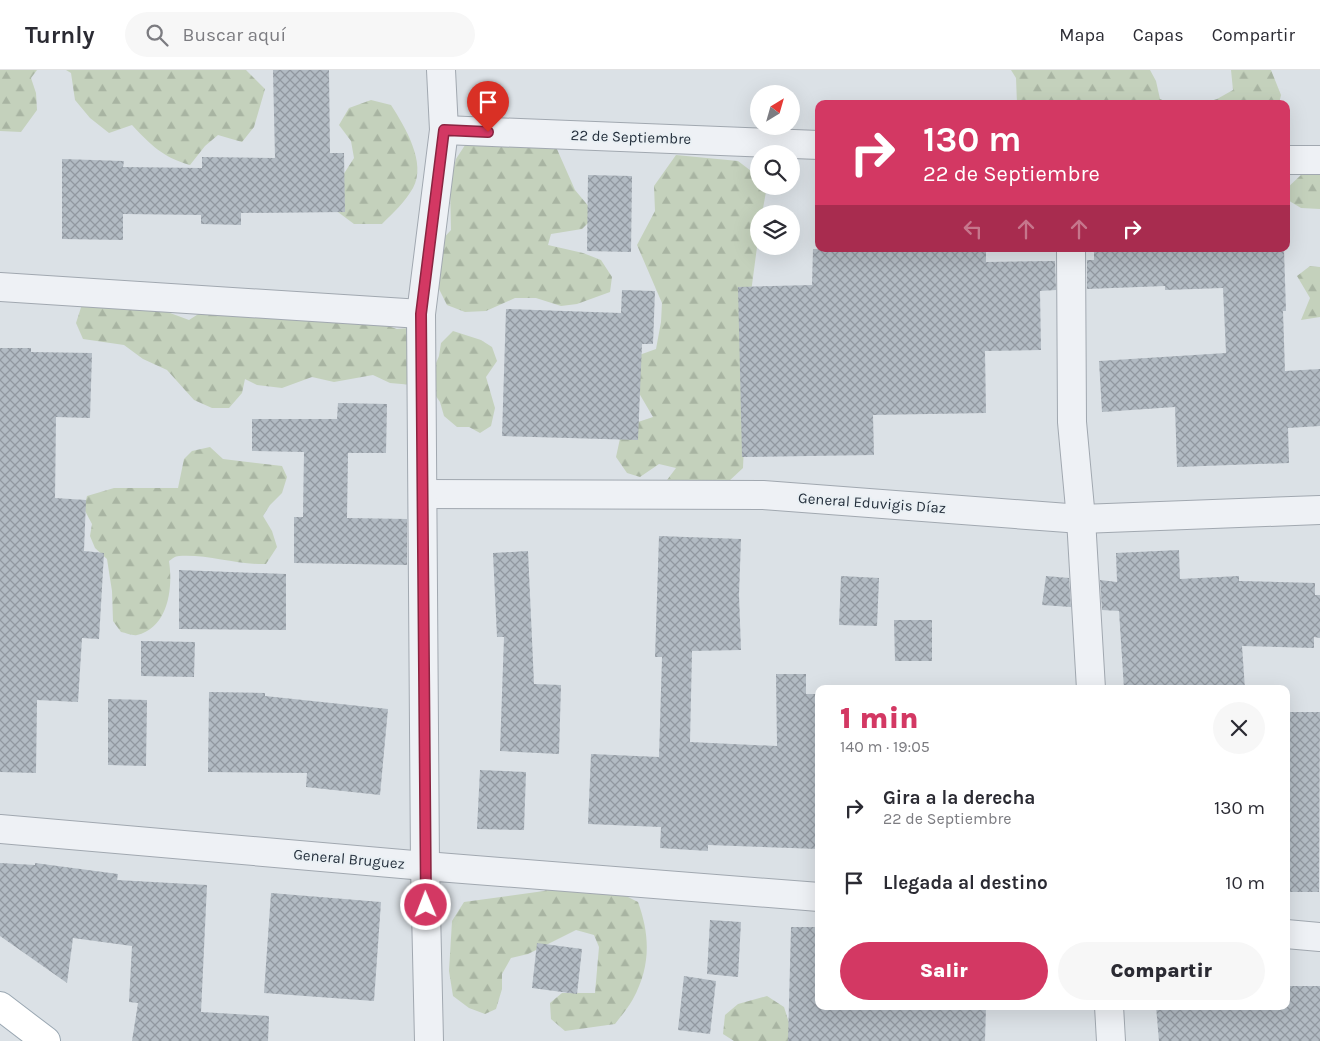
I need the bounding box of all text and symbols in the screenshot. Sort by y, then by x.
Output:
search box [125,12,475,57]
text: Turnly [25,21,95,49]
icon: search [143,21,171,49]
text: Buscar aquí [183,24,286,46]
text: Mapa [1059,24,1105,46]
text: Capas [1133,24,1184,46]
text: Compartir [1212,24,1295,46]
pin [467,81,509,132]
north arrow [750,85,800,135]
map controls [750,85,800,255]
icon: arrive [474,88,502,116]
text: 130 m [923,119,1021,160]
icon: right [840,120,905,185]
street label: 22 de Septiembre [570,126,692,148]
button: search [750,145,800,195]
text: 22 de Septiembre [923,161,1100,187]
button: layers [750,205,800,255]
icon: left [959,215,987,243]
icon: ahead [1012,215,1040,243]
icon: ahead [1065,215,1093,243]
icon: right [1118,215,1146,243]
street label: General Eduvigis Díaz [798,489,946,517]
text: 1 min [840,700,919,736]
button: close [1213,702,1265,754]
text: 140 m · 19:05 [840,737,930,756]
text: Gira a la derecha [883,787,1035,809]
icon: right [840,794,868,822]
text: 130 m [1214,797,1265,819]
text: 22 de Septiembre [883,809,1012,828]
street label: General Bruguez [293,845,405,873]
icon: arrive [840,869,868,897]
text: Llegada al destino [883,872,1048,894]
text: 10 m [1225,872,1265,894]
position arrow [399,878,451,930]
button: Salir [840,942,1048,1000]
button: Compartir [1058,942,1265,1000]

